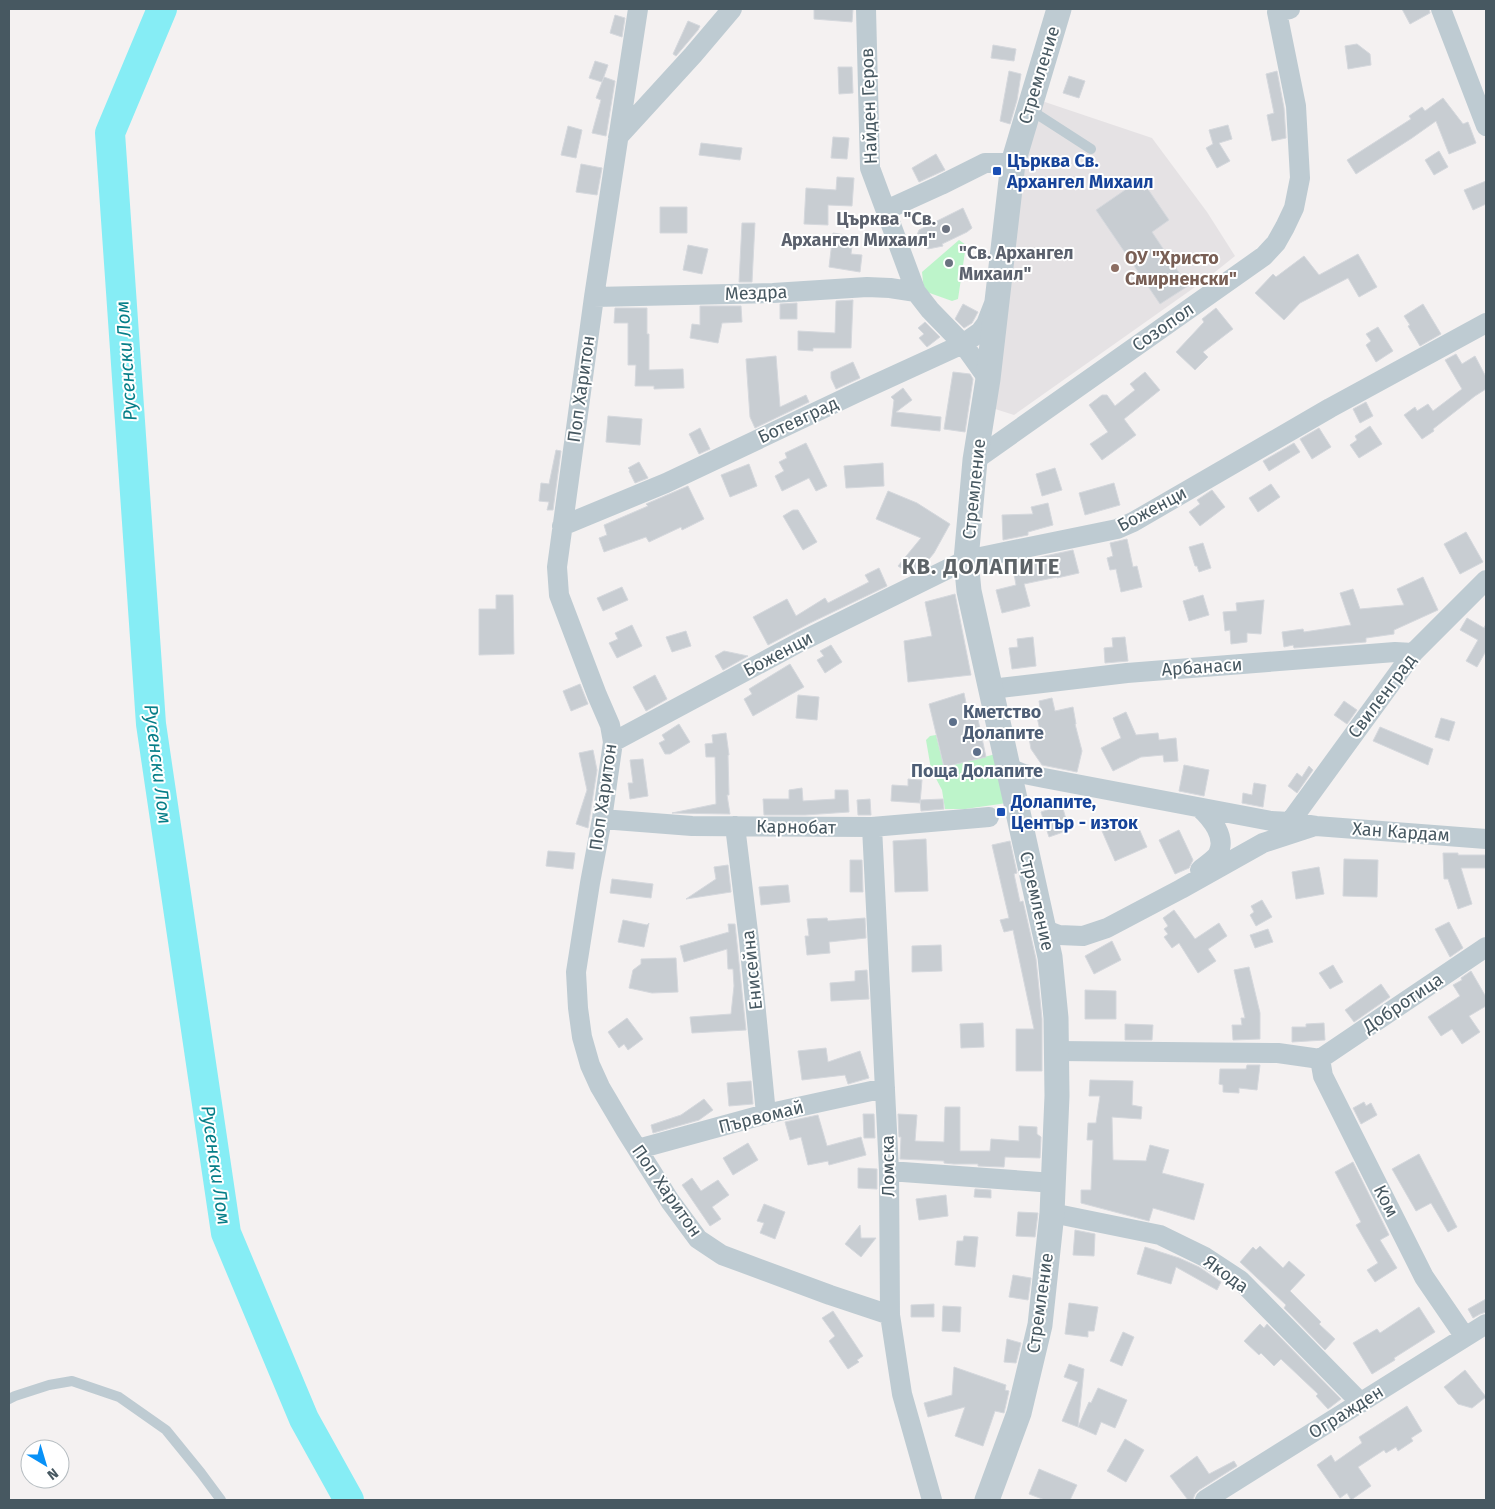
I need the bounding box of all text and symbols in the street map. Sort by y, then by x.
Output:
street label: Стремление [1014,23,1064,127]
street label: Найден Геров [856,47,882,165]
place label: Църква Св. Архангел Михаил [1006,150,1154,193]
marker: Църква Св. Архангел Михаил [991,165,1003,177]
place label: Църква "Св. Архангел Михаил" [780,208,936,251]
marker: Църква "Св. Архангел Михаил" [940,223,952,235]
place label: "Св. Архангел Михаил" [959,242,1074,285]
place label: ОУ "Христо Смирненски" [1125,247,1237,290]
marker: "Св. Архангел Михаил" [943,257,955,269]
marker: ОУ "Христо Смирненски" [1109,262,1121,274]
street label: Мездра [724,281,788,305]
street label: Созопол [1128,298,1198,356]
water label: Русенски Лом [110,300,142,422]
street label: Поп Харитон [563,334,599,444]
street label: Ботевград [754,392,842,448]
street label: Стремление [958,437,990,541]
street label: Боженци [1114,482,1190,536]
district label: КВ. ДОЛАПИТЕ [902,553,1060,580]
street label: Боженци [740,627,816,681]
street label: Свиленград [1343,650,1421,742]
street label: Арбанаси [1161,653,1243,681]
place label: Кметство Долапите [962,701,1044,744]
water label: Русенски Лом [139,703,177,825]
marker: Кметство Долапите [947,716,959,728]
street label: Поп Харитон [585,742,621,852]
marker: Поща Долапите [971,746,983,758]
place label: Поща Долапите [911,760,1043,782]
place label: Долапите, Център - изток [1010,791,1138,834]
marker: Долапите, Център - изток [995,806,1007,818]
street label: Карнобат [756,815,837,839]
street label: Хан Кардам [1352,818,1450,846]
street label: Стремление [1015,849,1059,953]
street label: Енисейна [737,929,767,1011]
street label: Добротица [1358,968,1447,1038]
street label: Първомай [716,1096,806,1138]
water label: Русенски Лом [196,1104,236,1226]
street label: Ломска [876,1135,900,1197]
street label: Поп Харитон [627,1141,707,1241]
street label: Ком [1369,1181,1403,1221]
street label: Якода [1199,1250,1253,1298]
street label: Стремление [1022,1251,1058,1355]
street label: Огражден [1305,1380,1387,1444]
north arrow [20,1439,70,1489]
text: N [44,1464,62,1483]

